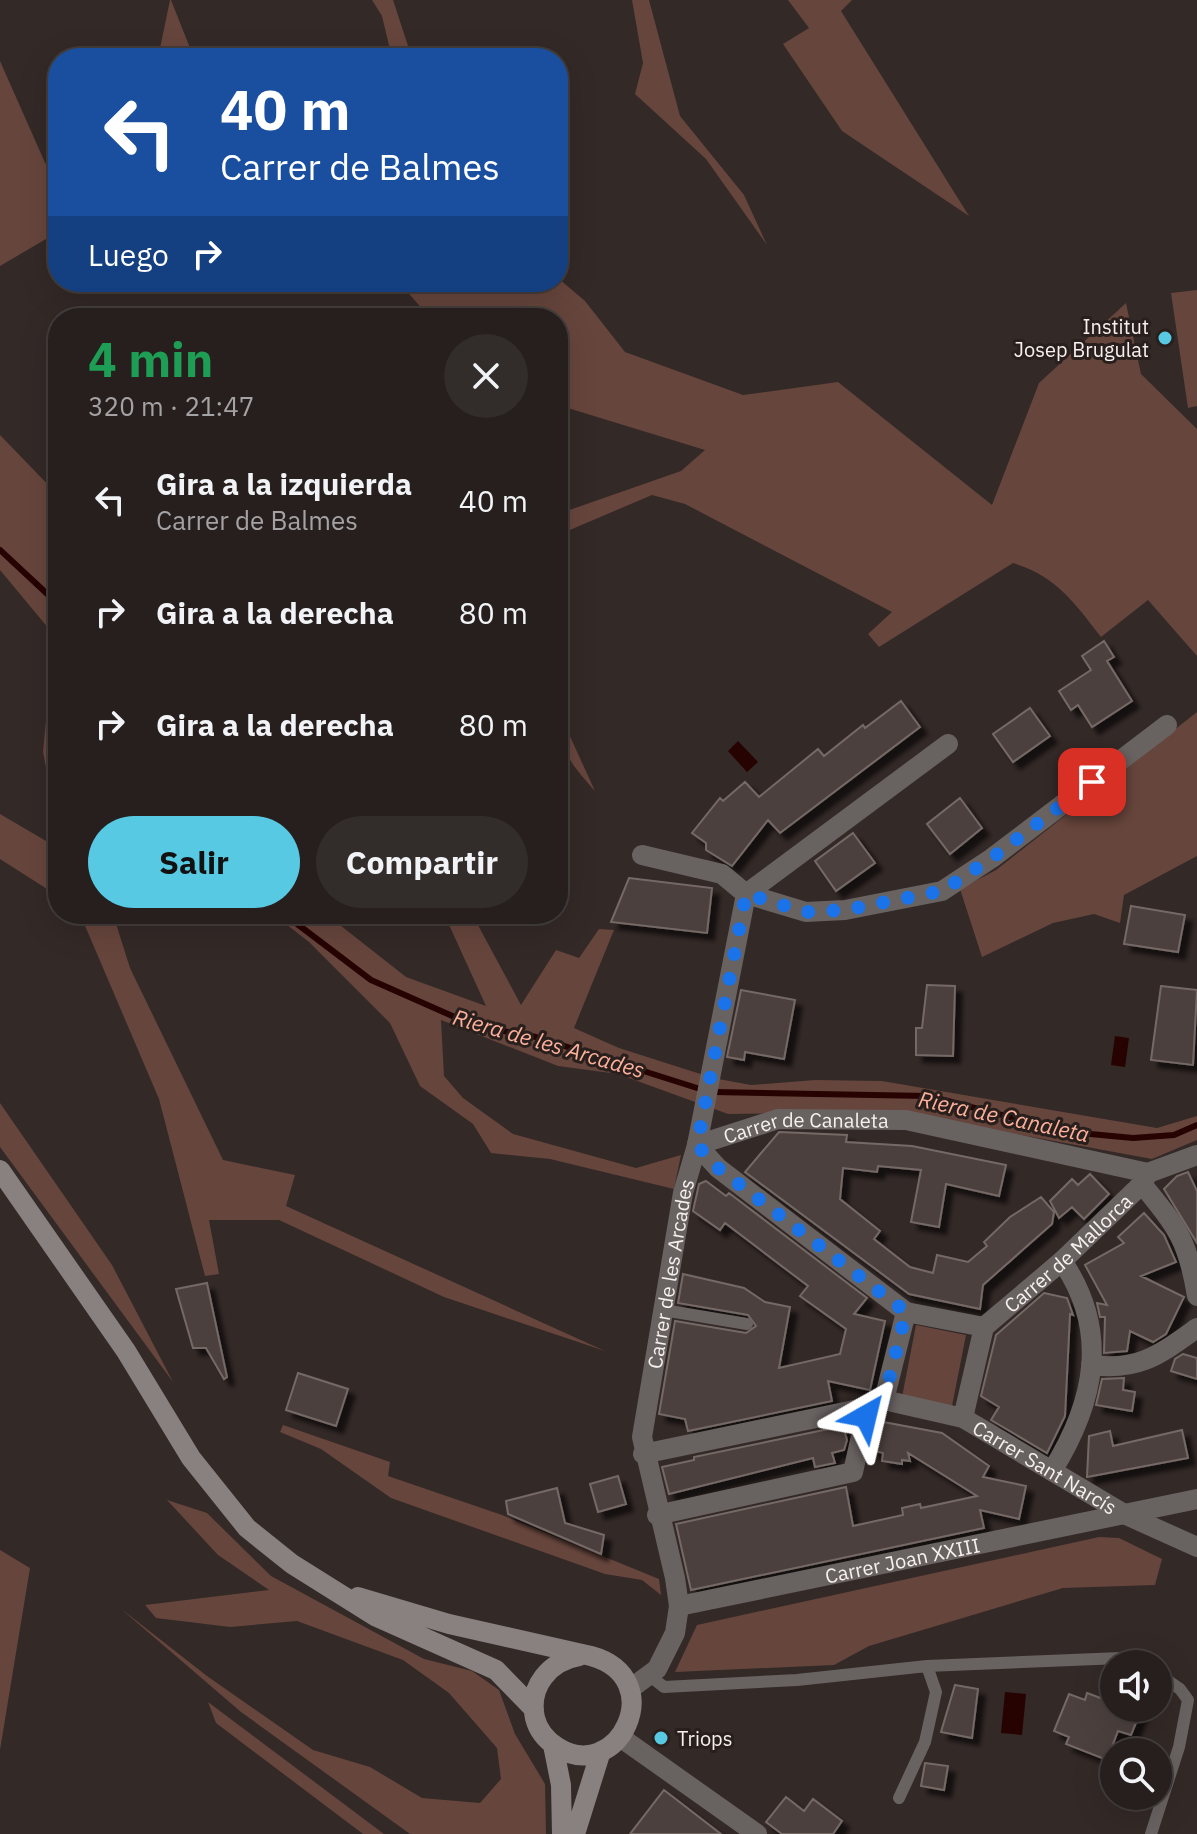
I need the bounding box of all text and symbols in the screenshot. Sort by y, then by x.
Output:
text: 40 m [220,73,350,145]
icon: left [88,80,192,184]
text: Carrer de Balmes [220,143,500,190]
icon: right [185,232,229,276]
text: Luego [88,235,169,274]
place label: Institut Josep Brugulat [1014,313,1149,363]
text: 4 min [88,328,213,390]
marker: Institut Josep Brugulat [1156,329,1174,347]
button: close [444,334,528,418]
text: 320 m · 21:47 [88,389,254,423]
text: Gira a la izquierda [156,464,412,503]
icon: left [88,478,132,522]
text: 40 m [459,481,528,520]
text: Carrer de Balmes [156,503,358,537]
icon: right [88,590,132,634]
text: Gira a la derecha [156,593,394,632]
text: 80 m [459,593,528,632]
icon: right [88,702,132,746]
text: Gira a la derecha [156,705,394,744]
text: 80 m [459,705,528,744]
pin [1058,748,1126,816]
icon: arrive [1070,760,1114,804]
button: Salir [88,816,300,908]
button: Compartir [316,816,528,908]
water label: Riera de les Arcades [450,1002,648,1084]
water label: Riera de Canaleta [916,1084,1092,1148]
street label: Carrer de Canaleta [720,1105,889,1149]
street label: Carrer de les Arcades [640,1175,700,1371]
street label: Carrer de Mallorca [998,1187,1138,1318]
position arrow [824,1374,908,1458]
street label: Carrer Sant Narcís [968,1414,1122,1520]
street label: Carrer Joan XXIII [822,1531,982,1589]
map controls [1100,1650,1172,1810]
button: sound [1100,1650,1172,1722]
place label: Triops [677,1725,732,1752]
marker: Triops [652,1729,670,1747]
button: search [1100,1738,1172,1810]

